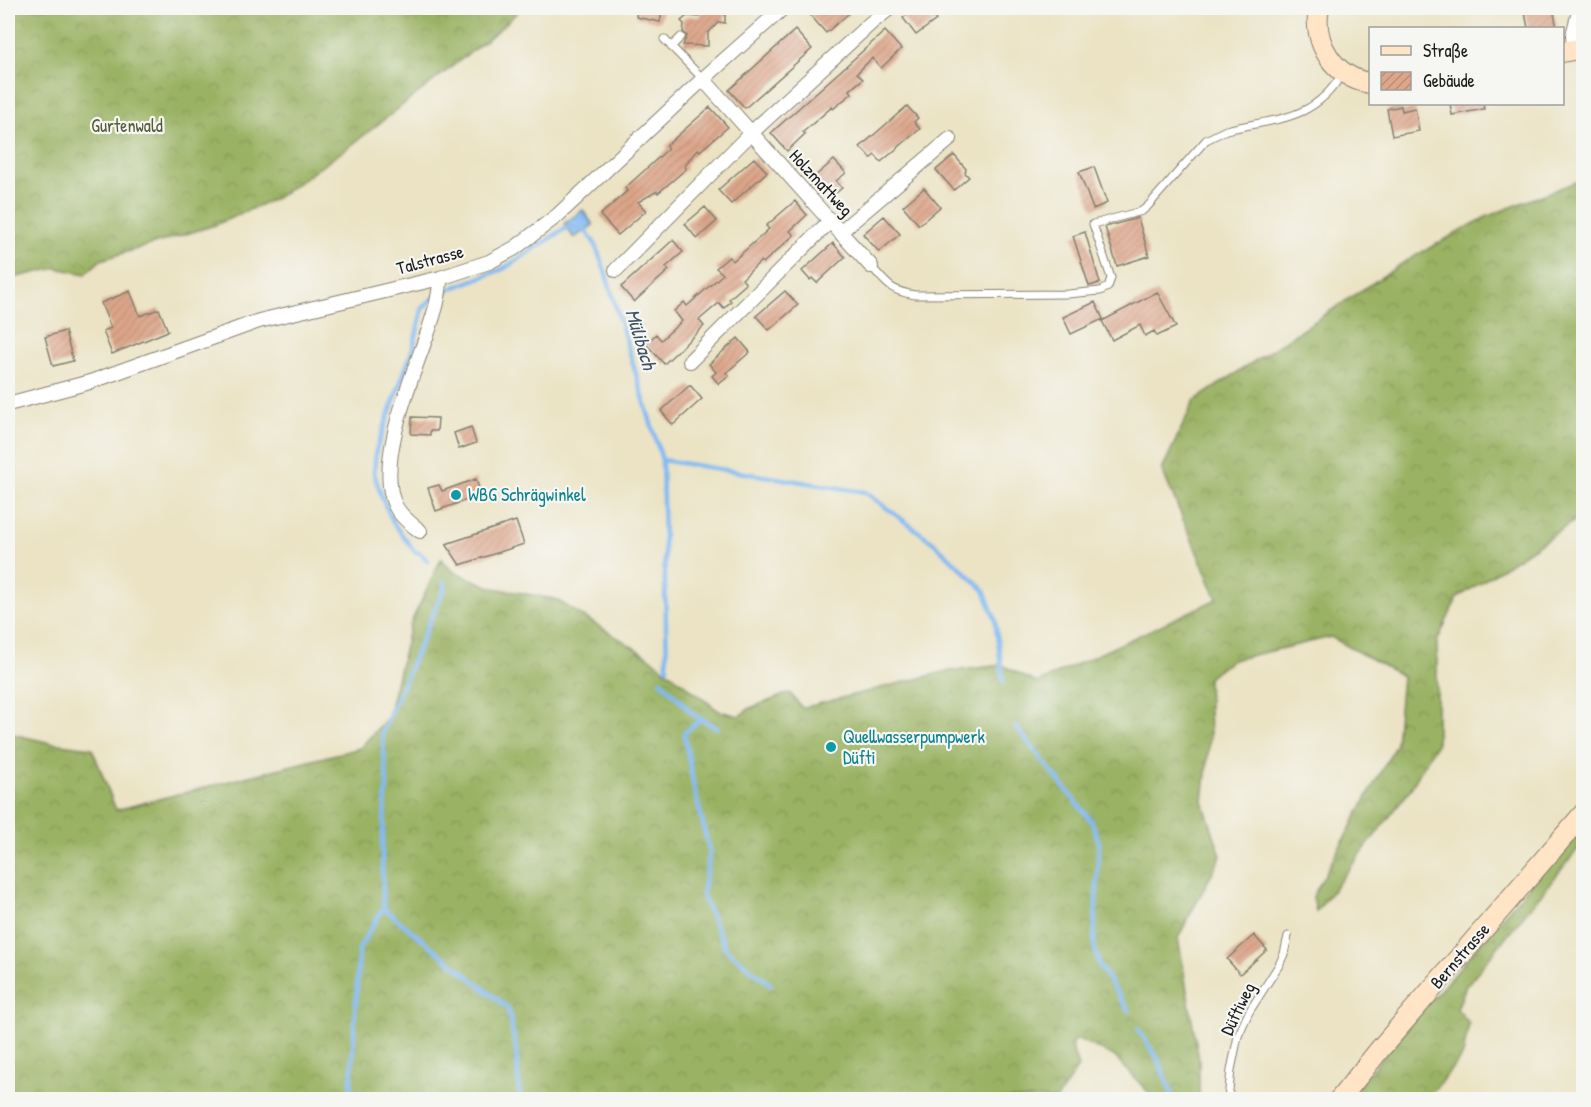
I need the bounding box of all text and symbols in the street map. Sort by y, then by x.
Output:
legend [1369,27,1564,105]
text: Straße [1423,38,1468,63]
text: Gebäude [1423,68,1475,93]
park label: Gurtenwald [91,113,163,138]
street label: Holzmattweg [784,144,859,222]
street label: Talstrasse [394,239,466,280]
water label: Mülibach [620,305,664,374]
place label: WBG Schrägwinkel [468,482,586,507]
marker: WBG Schrägwinkel [449,488,463,502]
place label: Quellwasserpumpwerk Düfti [843,724,986,770]
marker: Quellwasserpumpwerk Düfti [824,740,838,754]
street label: Bernstrasse [1424,917,1495,994]
street label: Düftiweg [1214,978,1261,1039]

